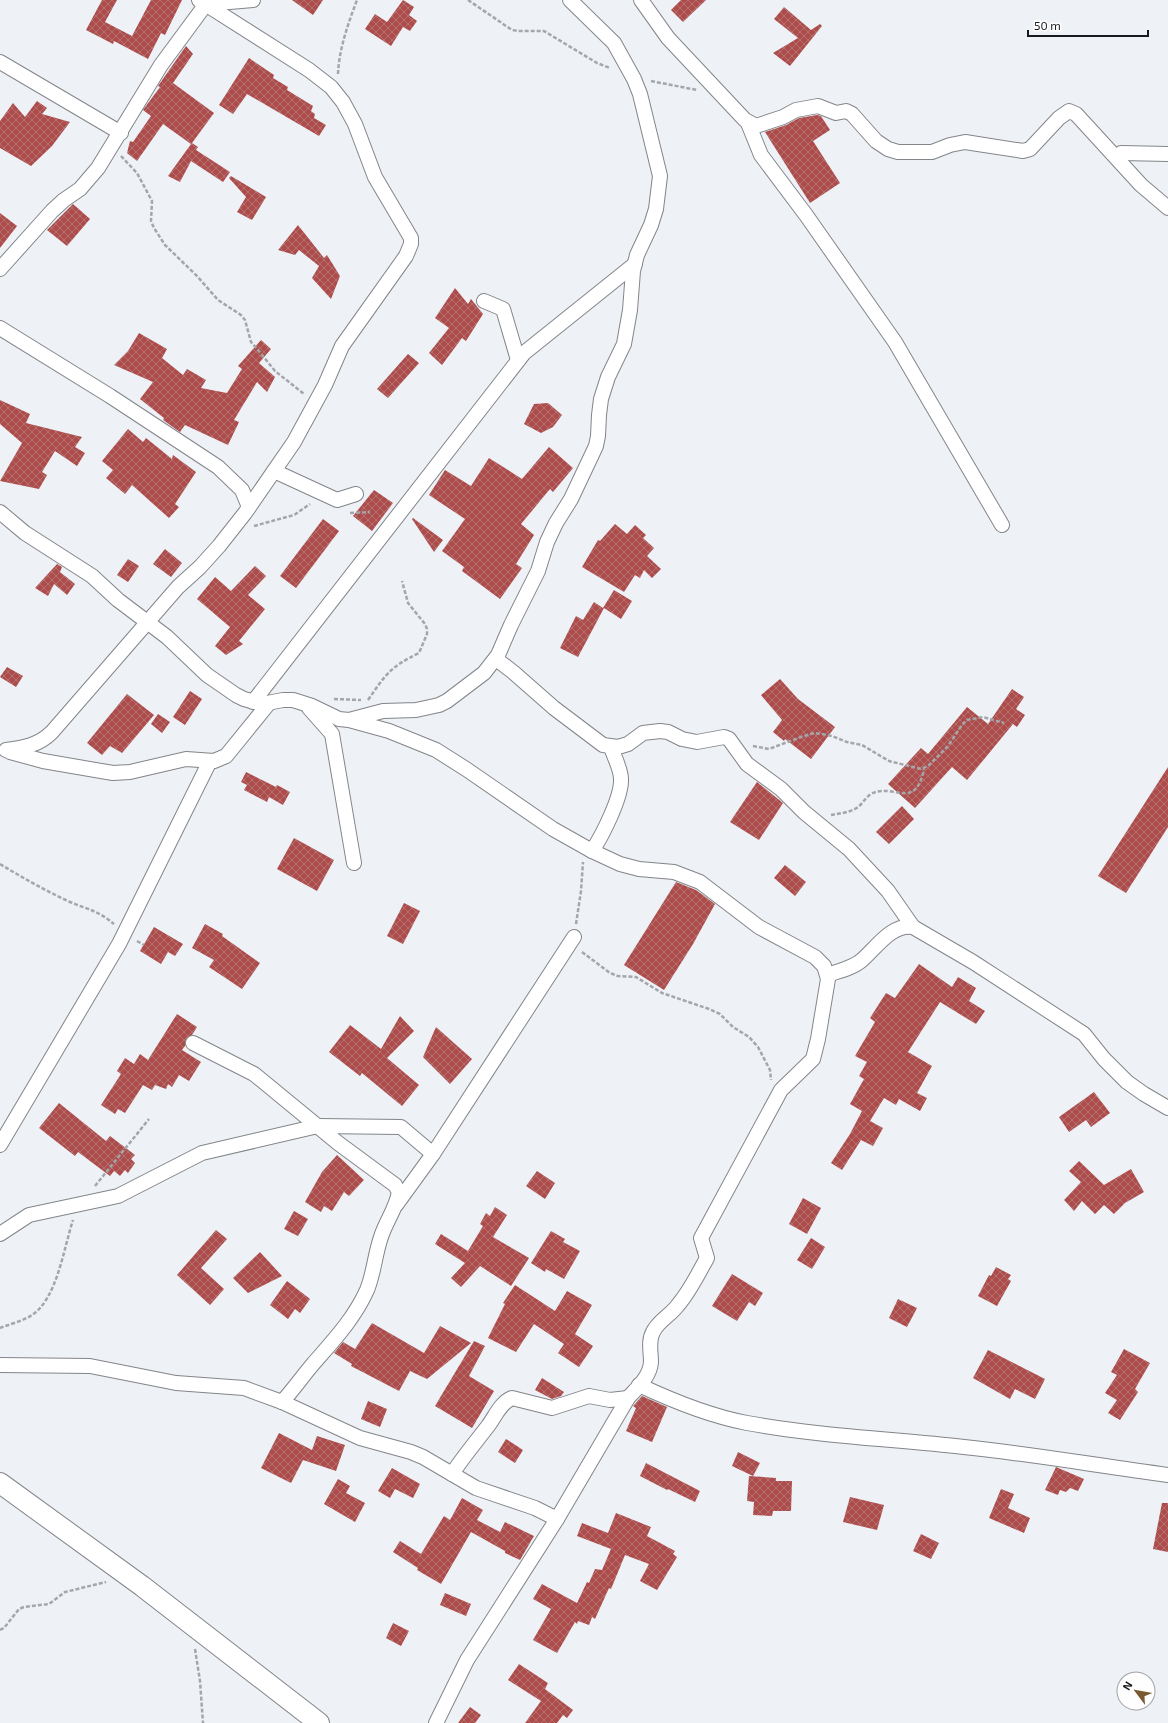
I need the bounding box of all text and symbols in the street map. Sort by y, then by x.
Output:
scale bar [1028,12,1148,38]
text: 50 m [1034,18,1061,32]
north arrow [1116,1671,1156,1711]
text: N [1119,1679,1135,1692]

